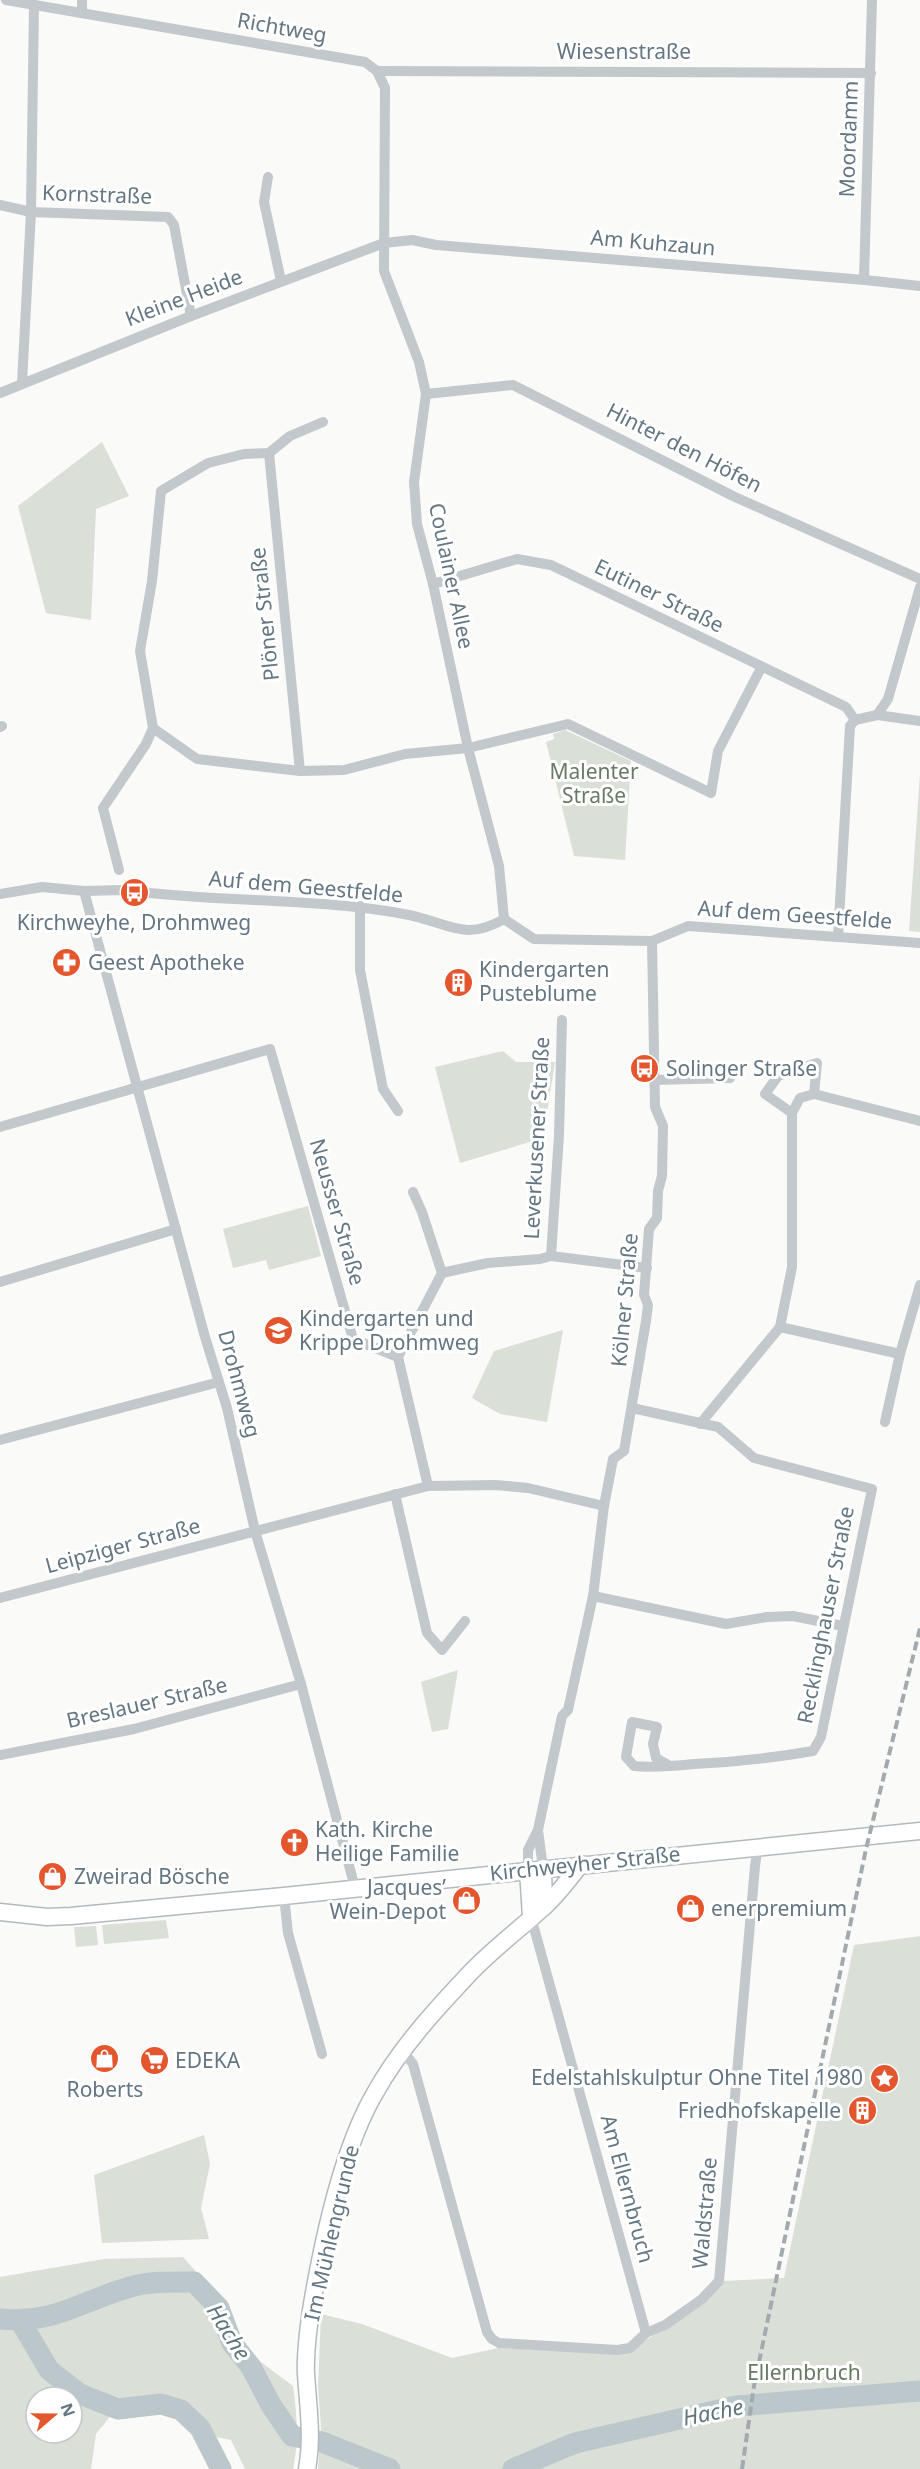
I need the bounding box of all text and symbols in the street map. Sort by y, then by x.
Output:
street label: Richtweg [235,5,329,49]
street label: Wiesenstraße [557,37,691,65]
street label: Moordamm [832,80,864,198]
street label: Kornstraße [42,178,153,210]
street label: Am Kuhzaun [590,223,717,261]
street label: Kleine Heide [121,262,246,332]
street label: Hinter den Höfen [602,396,767,498]
street label: Coulainer Allee [423,500,481,651]
street label: Plöner Straße [243,546,285,682]
street label: Eutiner Straße [590,552,729,639]
park label: Malenter Straße [549,757,639,809]
street label: Auf dem Geestfelde [208,864,404,908]
bus stop icon: Kirchweyhe, Drohmweg [118,876,150,908]
street label: Auf dem Geestfelde [697,893,893,935]
place label: Kirchweyhe, Drohmweg [17,908,251,936]
pharmacy icon: Geest Apotheke [51,947,83,979]
place label: Geest Apotheke [88,948,245,976]
place label: Kindergarten Pusteblume [479,955,609,1007]
building icon: Kindergarten Pusteblume [442,966,474,998]
street label: Leverkusener Straße [517,1036,555,1240]
bus stop icon: Solinger Straße [629,1053,661,1085]
place label: Solinger Straße [666,1054,817,1082]
street label: Neusser Straße [304,1135,372,1288]
street label: Kölner Straße [604,1232,644,1368]
place label: Kindergarten und Krippe Drohmweg [299,1304,479,1356]
school or university icon: Kindergarten und Krippe Drohmweg [262,1315,294,1347]
street label: Drohmweg [212,1327,268,1441]
street label: Recklinghauser Straße [790,1504,860,1726]
street label: Leipziger Straße [42,1511,203,1579]
street label: Breslauer Straße [64,1670,230,1734]
place label: Kath. Kirche Heilige Familie [315,1815,459,1867]
church icon: Kath. Kirche Heilige Familie [278,1826,310,1858]
street label: Kirchweyher Straße [488,1839,682,1887]
shop icon: Zweirad Bösche [37,1861,69,1893]
place label: Zweirad Bösche [74,1862,230,1890]
place label: Jacques’ Wein-Depot [330,1873,446,1925]
shop icon: Jacques’ Wein-Depot [451,1884,483,1916]
shop icon: enerpremium [674,1893,706,1925]
place label: enerpremium [711,1894,847,1922]
shop icon: Roberts [89,2043,121,2075]
supermarket icon: EDEKA [138,2045,170,2077]
place label: EDEKA [175,2046,241,2074]
place icon: Edelstahlskulptur Ohne Titel 1980 [868,2062,900,2094]
place label: Edelstahlskulptur Ohne Titel 1980 [531,2063,863,2091]
place label: Roberts [67,2075,143,2103]
building icon: Friedhofskapelle [846,2095,878,2127]
place label: Friedhofskapelle [678,2096,841,2124]
street label: Am Ellernbruch [595,2112,661,2266]
street label: Im Mühlengrunde [297,2142,365,2324]
street label: Waldstraße [685,2156,723,2270]
water label: Hache [201,2298,259,2365]
park label: Ellernbruch [747,2358,861,2386]
north arrow [24,2385,84,2445]
water label: Hache [680,2390,746,2432]
text: N [56,2400,81,2420]

